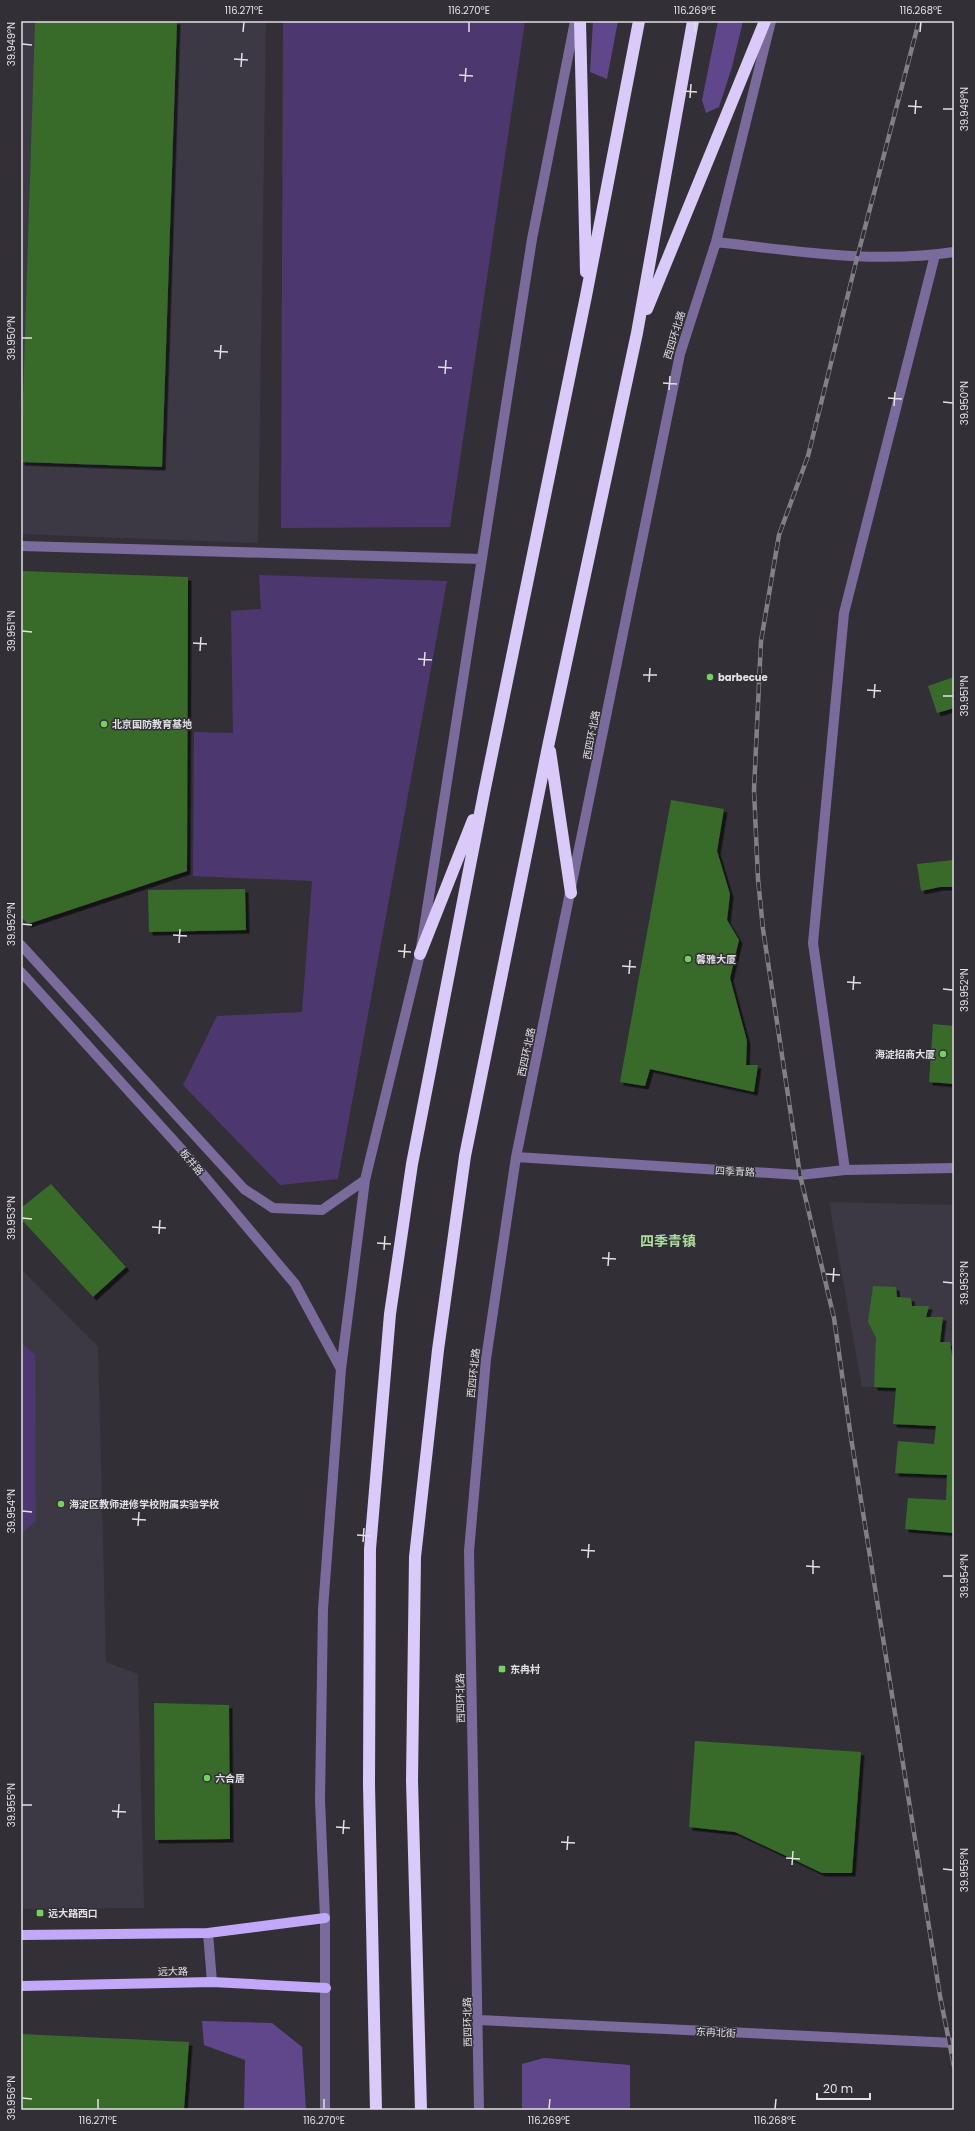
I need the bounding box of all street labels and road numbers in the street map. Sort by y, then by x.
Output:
street label: 西四环北路 [660,309,689,361]
street label: 西四环北路 [579,709,604,761]
street label: 西四环北路 [514,1026,539,1078]
street label: 板井路 [176,1146,207,1179]
street label: 四季青路 [715,1163,755,1180]
street label: 西四环北路 [463,1347,484,1399]
street label: 西四环北路 [453,1673,468,1723]
street label: 远大路 [158,1964,188,1979]
street label: 西四环北路 [460,1997,475,2047]
street label: 东冉北街 [696,2024,736,2041]

